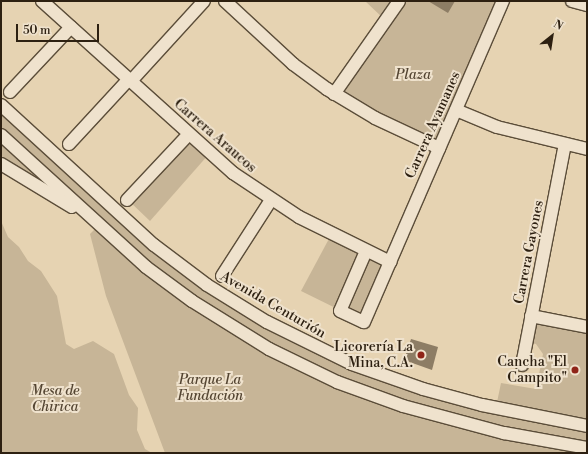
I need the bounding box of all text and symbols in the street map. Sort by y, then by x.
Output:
scale bar [18,16,101,42]
north arrow [532,16,572,56]
text: N [551,17,565,34]
text: 50 m [23,23,51,38]
park label: Plaza [395,67,431,83]
street label: Carrera Ayamanes [402,69,464,181]
street label: Carrera Araucos [170,96,260,176]
street label: Carrera Gayones [511,199,547,305]
street label: Avenida Centurión [217,268,329,342]
place label: Licorería La Mina, C.A. [334,339,413,372]
marker: Licorería La Mina, C.A. [416,350,426,360]
place label: Cancha "El Campito" [497,354,567,386]
marker: Cancha "El Campito" [570,365,580,375]
park label: Parque La Fundación [177,372,243,404]
park label: Mesa de Chirica [30,383,80,416]

